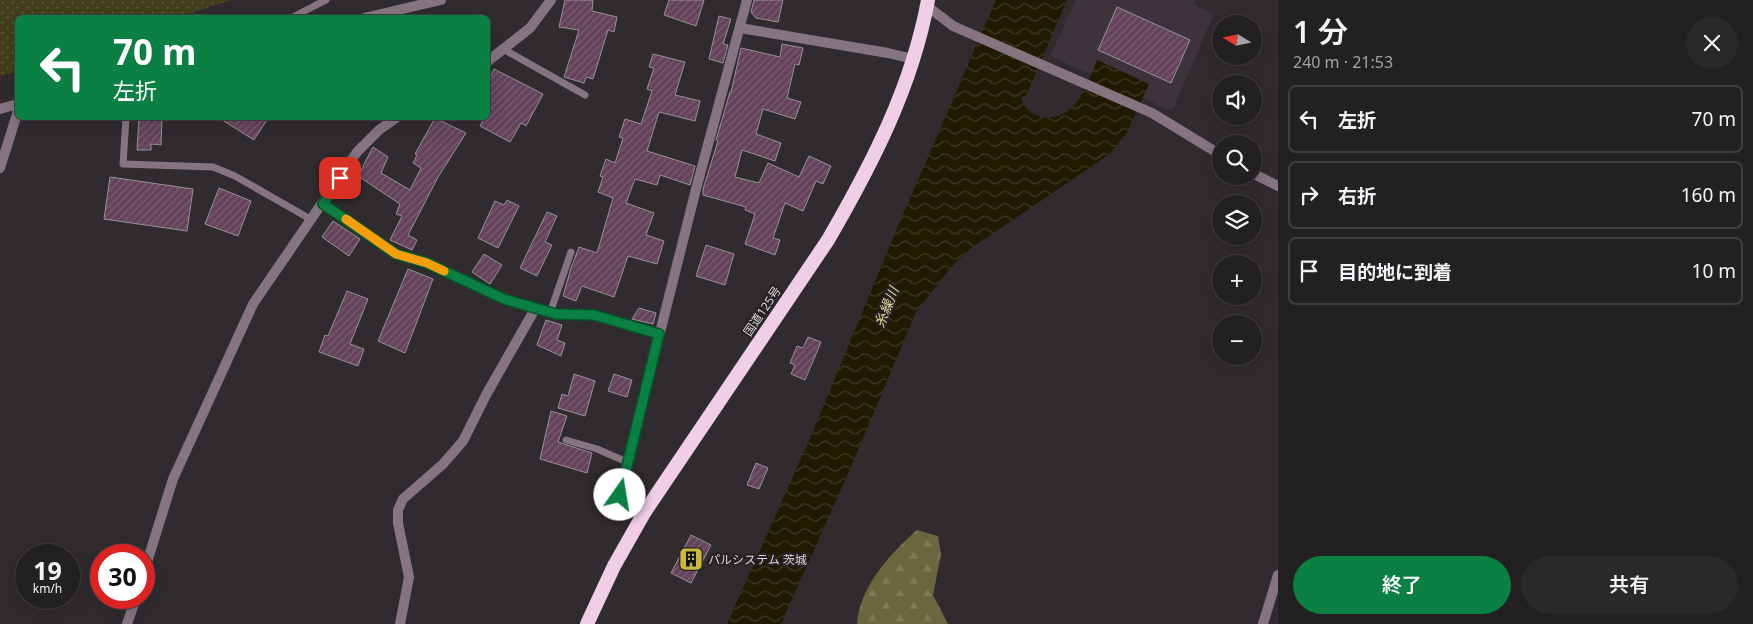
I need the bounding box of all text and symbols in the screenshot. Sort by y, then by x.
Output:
text: 1 分 [1293,11,1348,52]
north arrow [1212,15,1262,65]
map controls [1212,15,1262,365]
button: close [1686,17,1738,69]
text: 70 m [113,28,196,75]
icon: left [30,35,95,100]
text: 240 m · 21:53 [1293,51,1393,73]
text: 左折 [113,75,157,105]
button: sound [1212,75,1262,125]
icon: left [1295,105,1323,133]
text: 70 m [1692,106,1736,132]
text: 左折 [1338,107,1376,133]
button: search [1212,135,1262,185]
pin [319,157,361,199]
icon: arrive [326,164,354,192]
icon: right [1295,181,1323,209]
text: 160 m [1681,182,1736,208]
text: 右折 [1338,183,1376,209]
button: layers [1212,195,1262,245]
button: + [1212,255,1262,305]
icon: arrive [1295,257,1323,285]
text: 10 m [1692,258,1736,284]
text: 目的地に到着 [1338,259,1452,285]
water label: 糸繰川 [869,282,903,330]
street label: 国道125号 [739,283,785,339]
button: − [1212,315,1262,365]
position arrow [593,468,645,520]
speed limit sign: 30 [90,544,155,609]
building icon: パルシステム 茨城 [678,546,704,572]
place label: パルシステム 茨城 [708,551,807,568]
text: 19 [33,553,62,587]
button: 終了 [1293,556,1511,614]
button: 共有 [1521,556,1738,614]
text: km/h [33,580,62,597]

